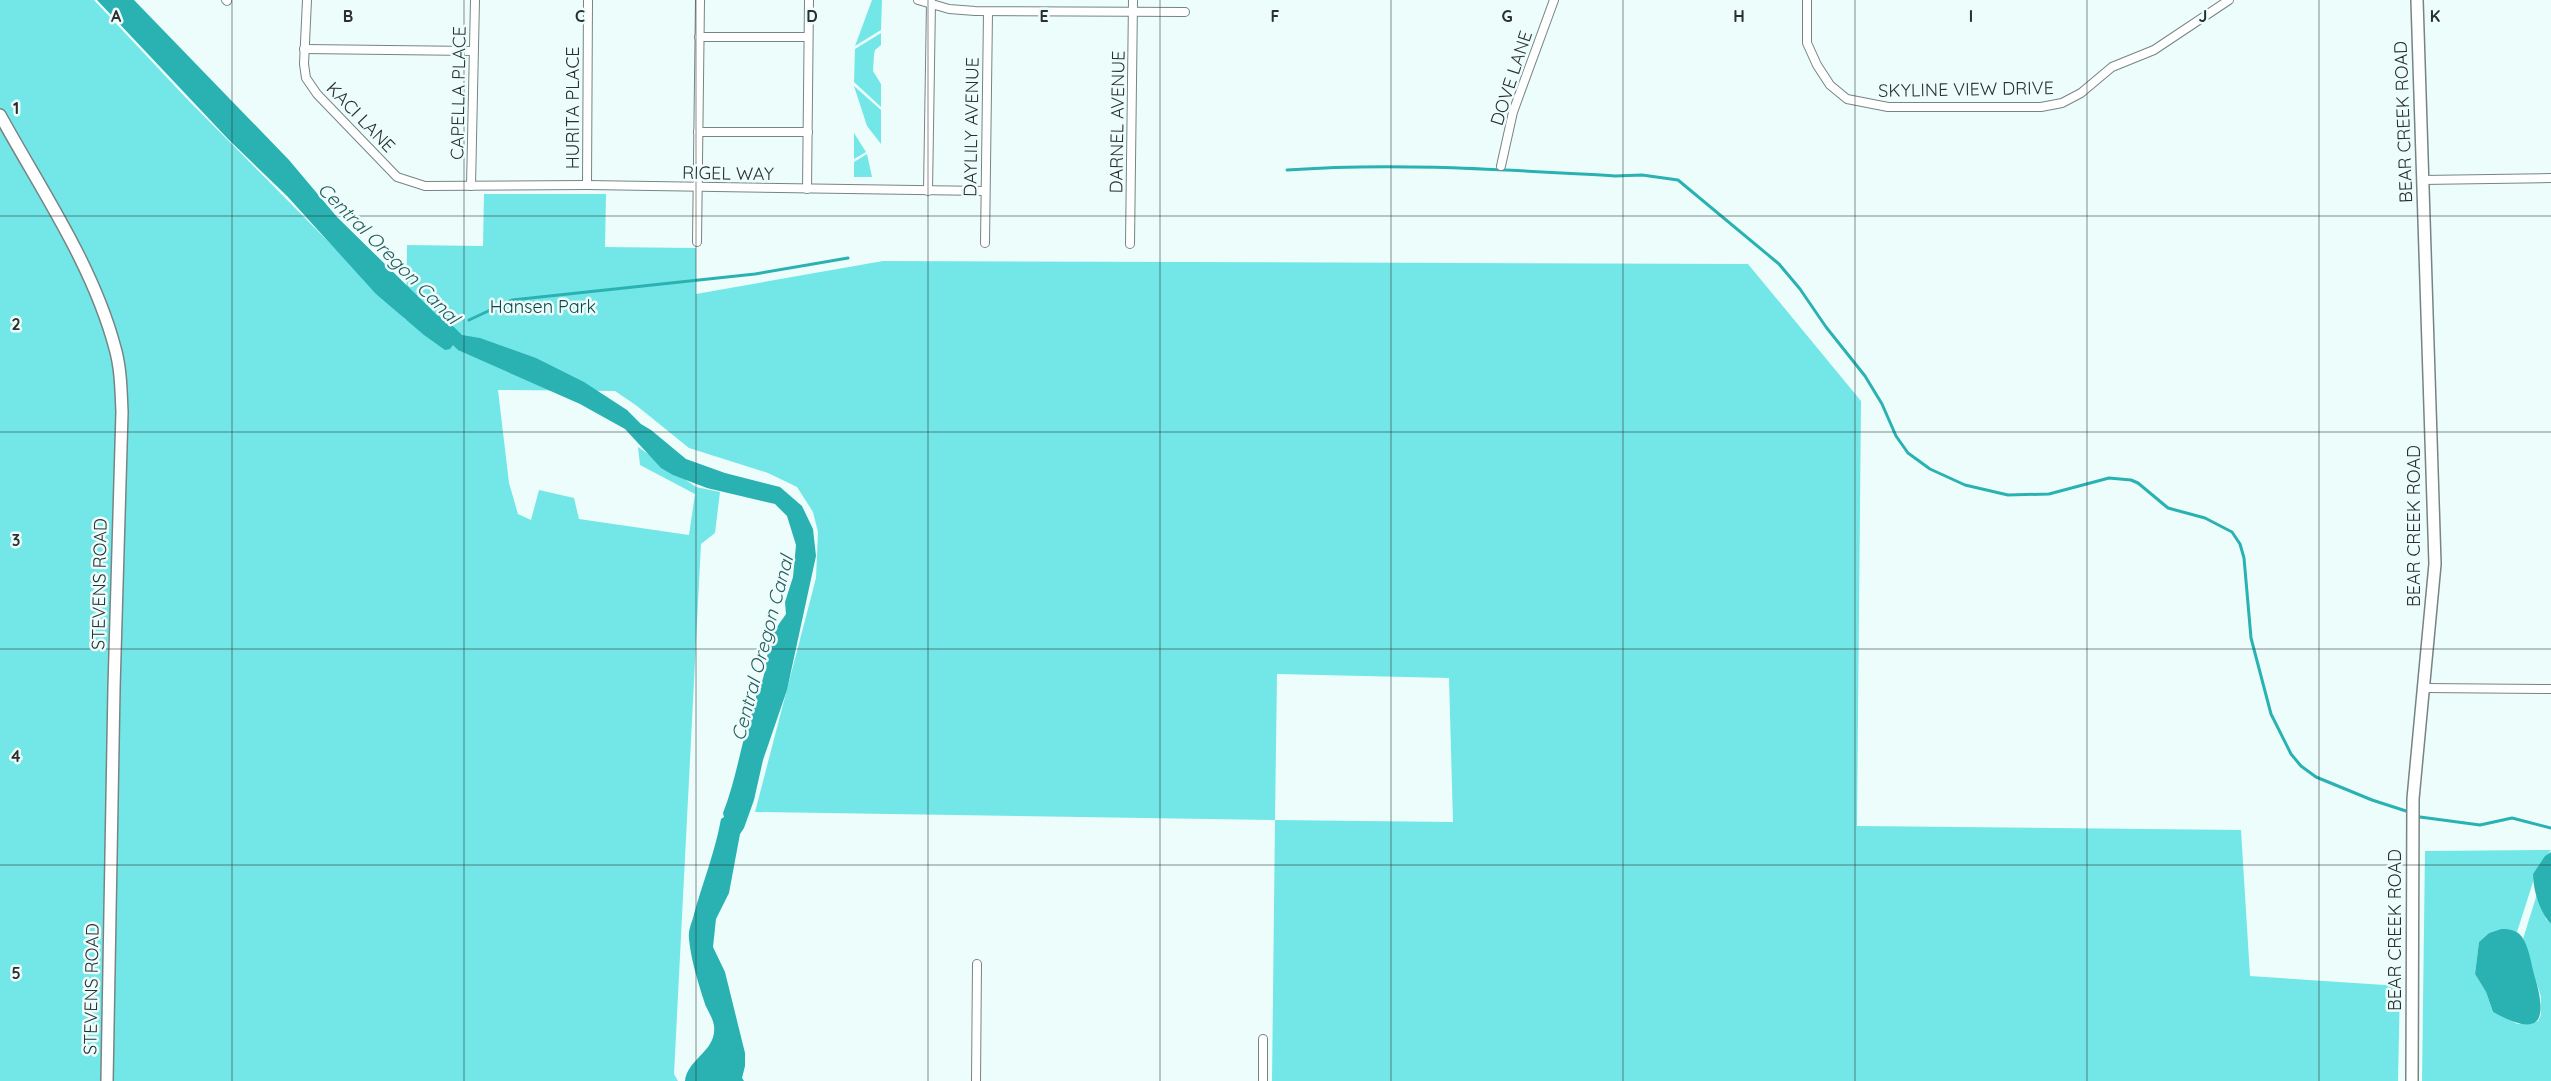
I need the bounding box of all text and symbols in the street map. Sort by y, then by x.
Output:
text: A [111,6,122,26]
text: B [343,6,353,26]
text: C [575,6,585,26]
text: D [806,6,818,26]
text: E [1039,6,1049,26]
text: F [1271,6,1280,26]
text: G [1501,6,1513,26]
text: H [1733,6,1745,26]
text: I [1969,6,1973,26]
text: J [2199,6,2207,26]
text: K [2430,6,2440,26]
street label: CAPELLA PLACE [445,26,471,160]
street label: DOVE LANE [1485,28,1537,128]
street label: BEAR CREEK ROAD [2389,41,2417,203]
street label: HURITA PLACE [561,47,584,169]
street label: DARNEL AVENUE [1104,50,1130,194]
street label: DAYLILY AVENUE [958,57,984,197]
street label: SKYLINE VIEW DRIVE [1878,76,2054,102]
street label: KACI LANE [322,77,400,157]
text: 1 [13,98,19,118]
street label: RIGEL WAY [682,161,774,185]
water label: Central Oregon Canal [313,177,467,331]
park label: Hansen Park [490,295,596,318]
text: 2 [11,314,21,334]
street label: BEAR CREEK ROAD [2402,445,2425,607]
street label: STEVENS ROAD [86,518,112,650]
text: 3 [12,530,20,550]
water label: Central Oregon Canal [726,550,799,743]
text: 4 [11,746,21,766]
street label: BEAR CREEK ROAD [2383,849,2406,1011]
street label: STEVENS ROAD [78,923,104,1055]
text: 5 [11,963,21,983]

